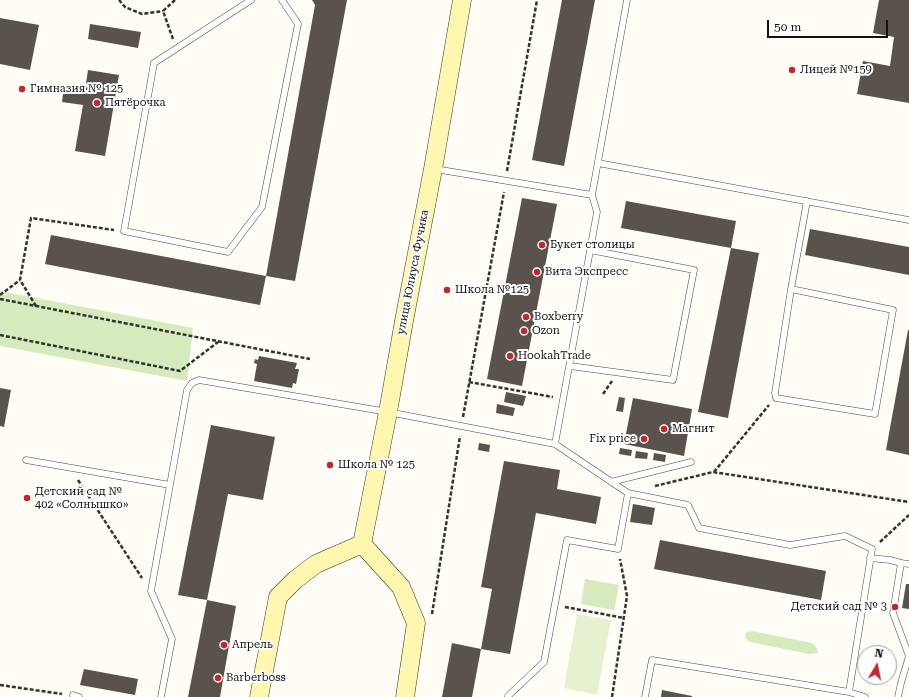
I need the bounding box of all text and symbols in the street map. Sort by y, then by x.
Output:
scale bar [769,12,890,38]
text: 50 m [774,20,801,34]
place label: Лицей №159 [800,63,872,77]
marker: Лицей №159 [787,65,797,75]
place label: Гимназия № 125 [30,82,123,96]
marker: Гимназия № 125 [17,84,27,94]
place label: Пятёрочка [105,96,166,110]
marker: Пятёрочка [92,98,102,108]
street label: улица Юлиуса Фучика [394,208,432,336]
place label: Букет столицы [550,238,635,252]
marker: Букет столицы [537,240,547,250]
place label: Вита Экспресс [545,265,628,279]
marker: Вита Экспресс [532,267,542,277]
place label: Школа №125 [455,283,529,297]
marker: Школа №125 [442,285,452,295]
place label: Boxberry [534,310,583,324]
marker: Boxberry [521,312,531,322]
place label: Ozon [532,324,560,338]
marker: Ozon [519,326,529,336]
place label: HookahTrade [518,349,591,363]
marker: HookahTrade [505,351,515,361]
place label: Магнит [672,422,715,436]
marker: Магнит [659,424,669,434]
place label: Fix price [589,432,636,446]
marker: Fix price [639,434,649,444]
place label: Школа № 125 [338,458,415,472]
marker: Школа № 125 [325,460,335,470]
place label: Детский сад № 402 «Солнышко» [35,485,128,511]
marker: Детский сад № 402 «Солнышко» [22,493,32,503]
place label: Детский сад № 3 [791,600,887,614]
marker: Детский сад № 3 [890,602,900,612]
place label: Апрель [232,638,273,652]
marker: Апрель [219,640,229,650]
north arrow [857,645,897,685]
text: N [874,647,884,661]
place label: Barberboss [226,671,286,685]
marker: Barberboss [213,673,223,683]

